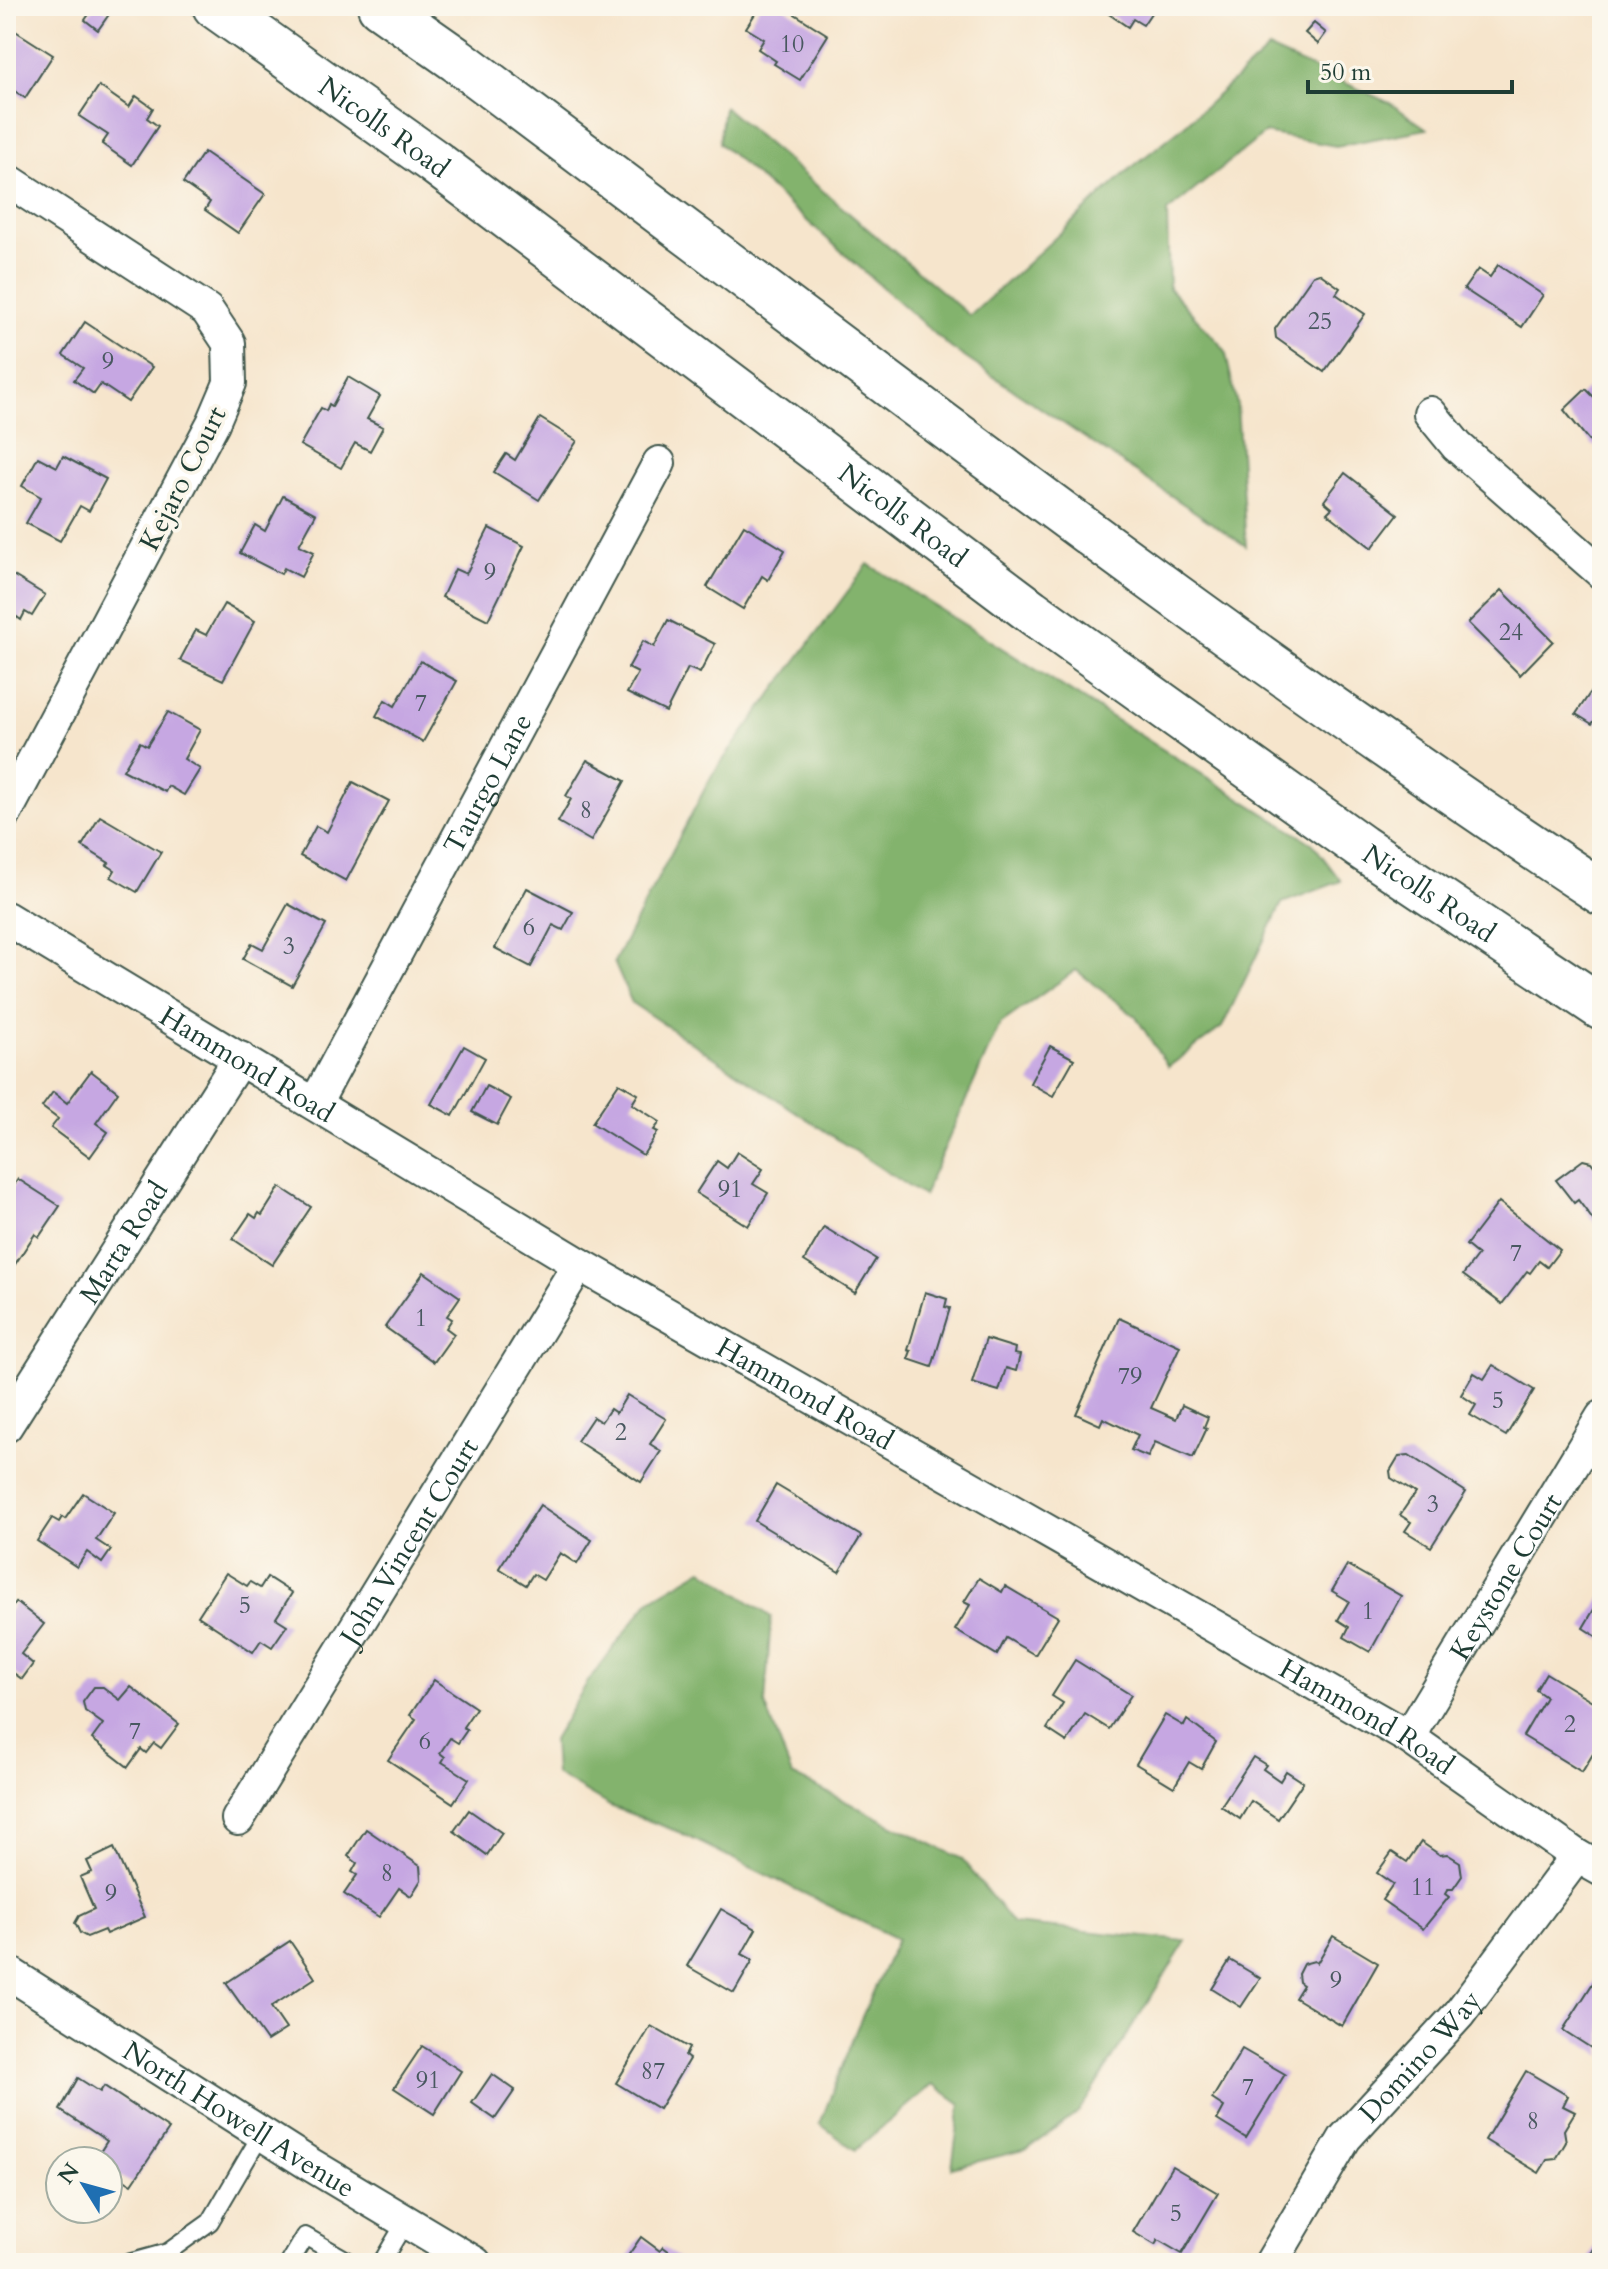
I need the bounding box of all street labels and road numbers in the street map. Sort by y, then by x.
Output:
street label: Nicolls Road [311,68,457,187]
street label: Kejaro Court [130,400,236,557]
street label: Nicolls Road [830,455,975,577]
street label: Taurgo Lane [435,707,541,861]
street label: Nicolls Road [1355,835,1503,952]
street label: Hammond Road [152,997,342,1132]
street label: Marta Road [71,1174,177,1311]
street label: Hammond Road [710,1328,900,1460]
street label: John Vincent Court [329,1431,488,1656]
street label: Keystone Court [1441,1486,1572,1667]
street label: Hammond Road [1272,1650,1462,1784]
street label: Domino Way [1351,1983,1490,2131]
street label: North Howell Avenue [115,2032,362,2207]

